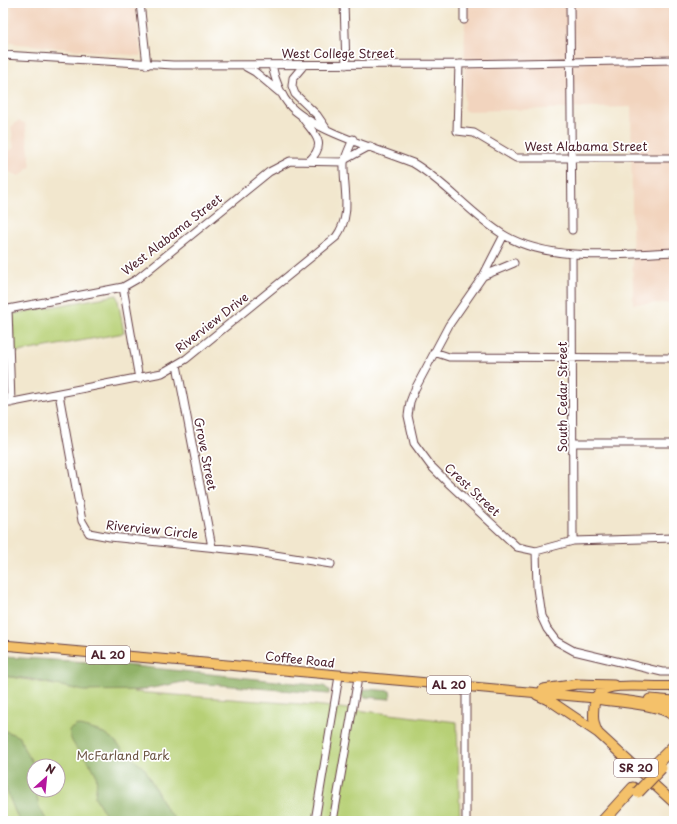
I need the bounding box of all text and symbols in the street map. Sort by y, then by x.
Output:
street label: West College Street [282,44,394,62]
street label: West Alabama Street [525,137,648,155]
street label: West Alabama Street [117,189,225,279]
street label: Riverview Drive [171,288,252,357]
street label: South Cedar Street [553,342,571,452]
street label: Grove Street [190,416,222,492]
street label: Crest Street [441,459,505,520]
street label: Riverview Circle [105,515,199,543]
road number: AL 20 [86,646,130,664]
street label: Coffee Road [264,646,336,672]
road number: AL 20 [427,676,471,694]
park label: McFarland Park [76,746,170,764]
north arrow [26,758,66,798]
text: N [43,759,59,778]
road number: SR 20 [614,759,658,777]

